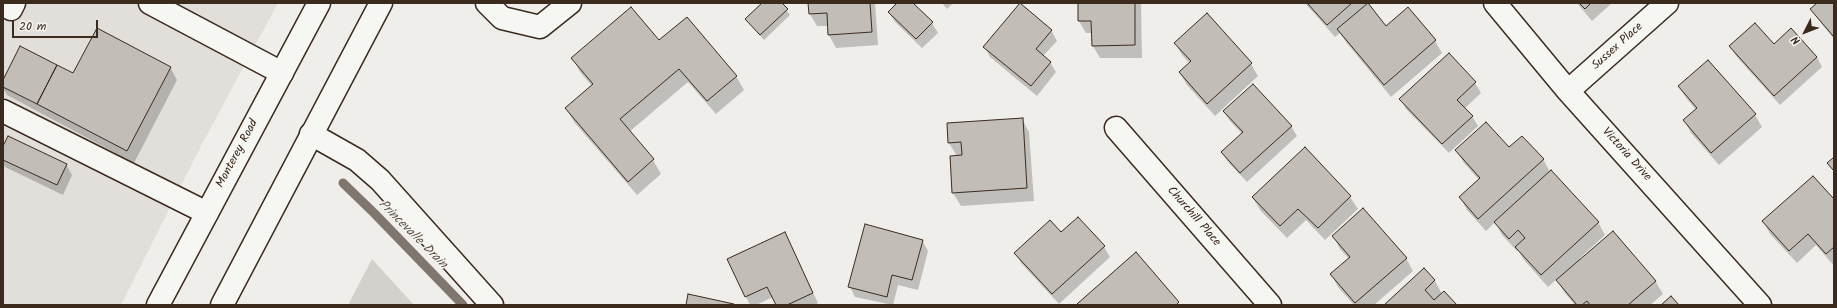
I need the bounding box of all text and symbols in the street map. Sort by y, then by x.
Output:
scale bar [14,12,100,38]
north arrow [1785,12,1825,52]
text: 20 m [19,17,46,36]
street label: Sussex Place [1590,20,1646,74]
text: N [1787,31,1805,49]
street label: Monterey Road [214,117,262,191]
street label: Victoria Drive [1598,125,1654,185]
street label: Churchill Place [1163,184,1223,250]
water label: Princevalle Drain [374,197,450,273]

